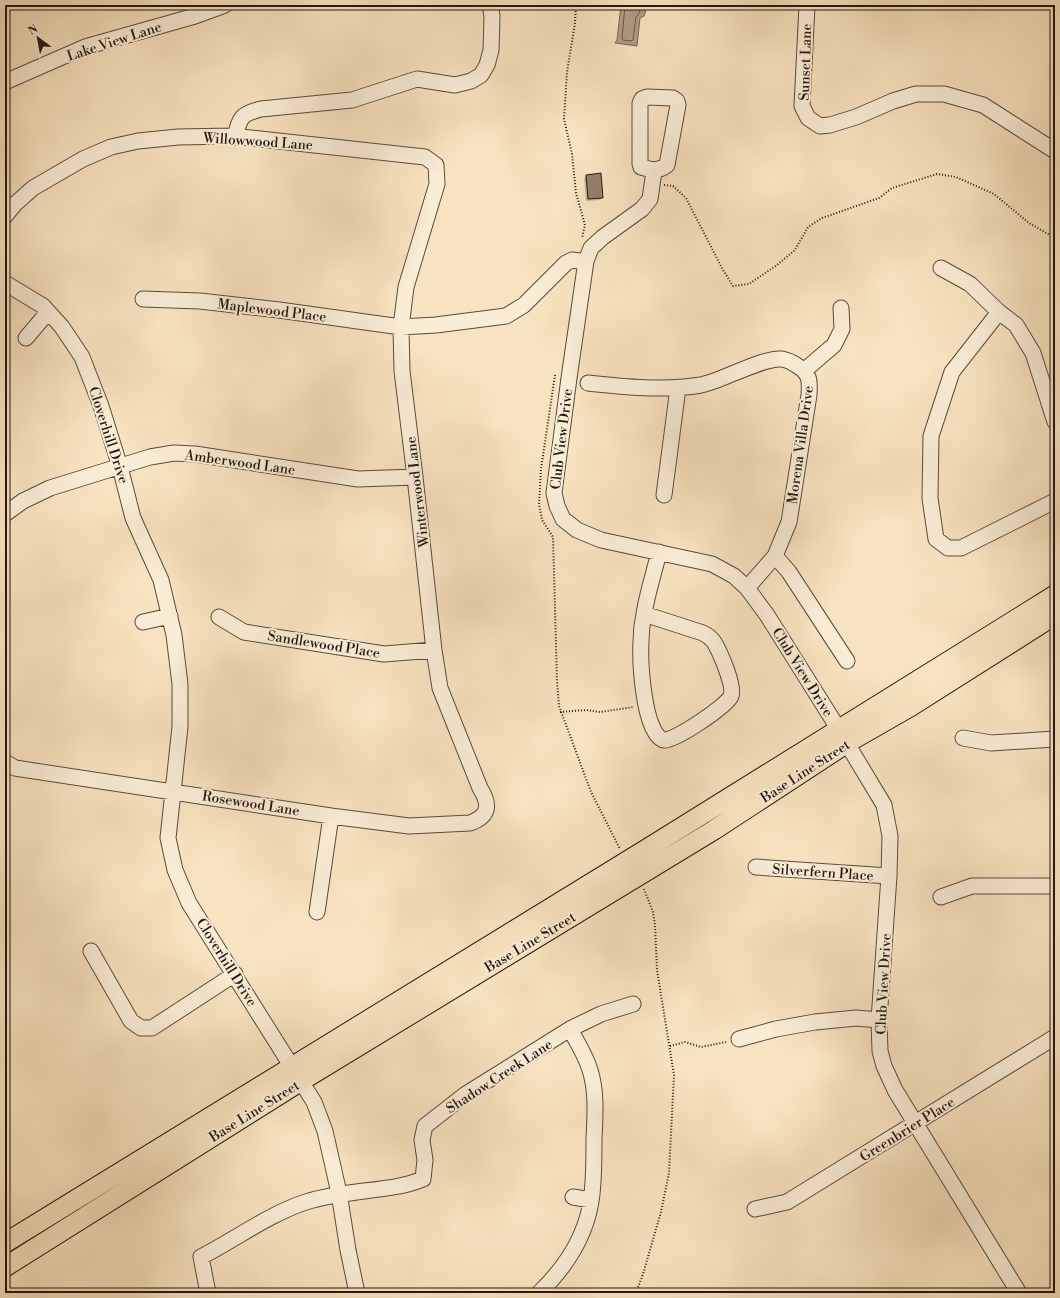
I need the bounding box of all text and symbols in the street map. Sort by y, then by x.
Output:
north arrow [18,18,58,58]
street label: Lake View Lane [65,18,164,66]
text: N [26,22,41,39]
street label: Sunset Lane [796,23,816,101]
street label: Willowwood Lane [201,129,314,155]
street label: Maplewood Place [216,295,327,327]
street label: Cloverhill Drive [84,385,132,486]
street label: Morena Villa Drive [784,385,818,505]
street label: Club View Drive [547,388,577,491]
street label: Winterwood Lane [402,435,434,549]
street label: Amberwood Lane [182,446,296,480]
street label: Club View Drive [768,625,837,720]
street label: Sandlewood Place [266,627,381,663]
street label: Base Line Street [757,736,854,808]
street label: Rosewood Lane [201,787,301,821]
street label: Silverfern Place [772,860,874,886]
street label: Base Line Street [481,909,579,978]
street label: Cloverhill Drive [192,915,260,1010]
street label: Club View Drive [872,933,896,1035]
street label: Shadow Creek Lane [443,1036,556,1118]
street label: Base Line Street [205,1077,303,1147]
street label: Greenbrier Place [857,1093,958,1166]

